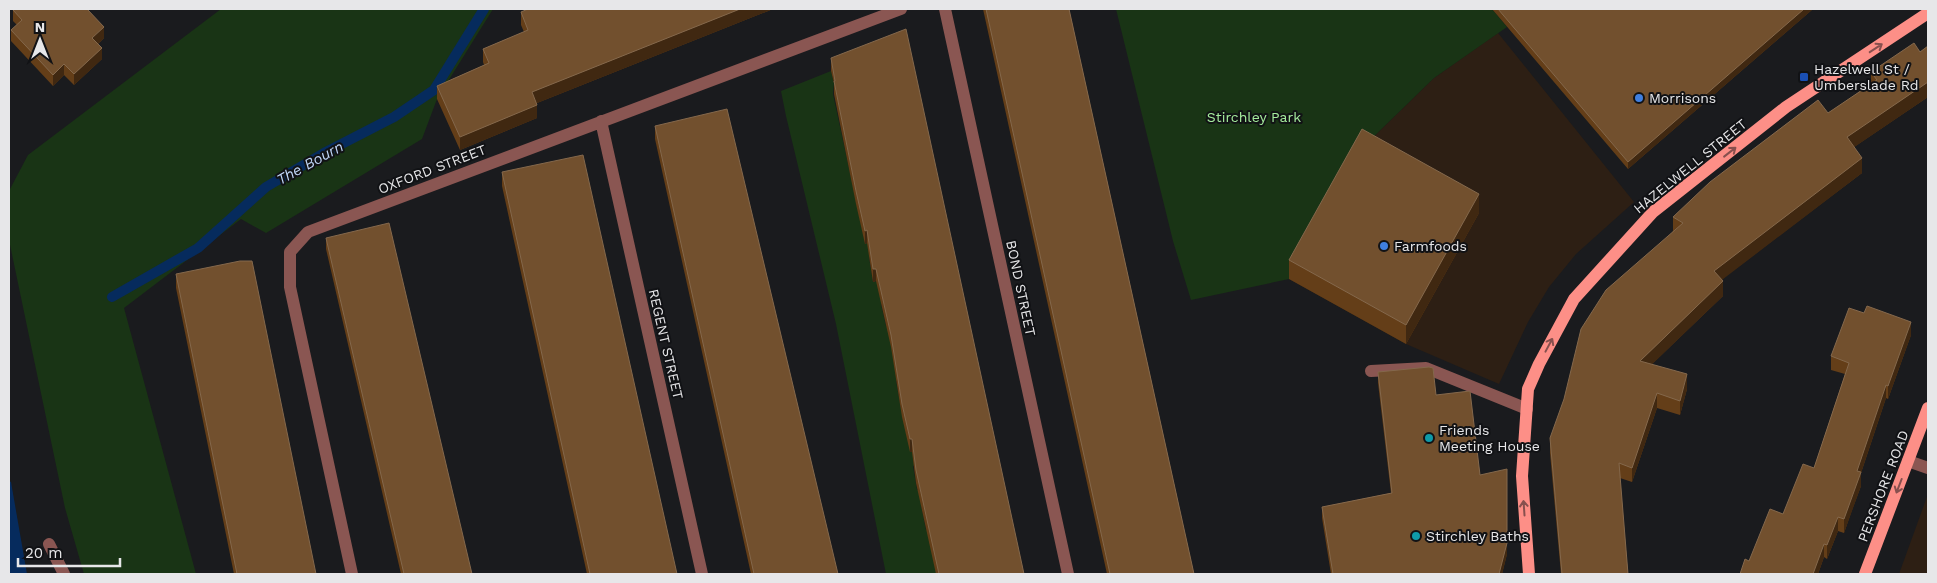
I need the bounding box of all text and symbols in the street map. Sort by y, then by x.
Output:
north arrow [15,15,65,65]
text: N [35,19,45,35]
one-way arrow [1869,42,1883,52]
place label: Hazelwell St / Umberslade Rd [1814,61,1919,93]
marker: Hazelwell St / Umberslade Rd [1798,71,1810,83]
place label: Morrisons [1649,90,1716,106]
marker: Morrisons [1633,92,1645,104]
park label: Stirchley Park [1207,109,1301,125]
street label: HAZELWELL STREET [1630,115,1750,217]
water label: The Bourn [274,137,346,189]
street label: OXFORD STREET [376,141,489,197]
one-way arrow [1723,146,1736,157]
place label: Farmfoods [1394,238,1467,254]
street label: BOND STREET [1003,239,1039,338]
marker: Farmfoods [1378,240,1390,252]
street label: REGENT STREET [646,287,687,401]
one-way arrow [1545,338,1554,353]
place label: Friends Meeting House [1439,422,1540,454]
street label: PERSHORE ROAD [1854,428,1912,544]
marker: Friends Meeting House [1423,432,1435,444]
one-way arrow [1893,478,1903,493]
one-way arrow [1520,500,1529,516]
place label: Stirchley Baths [1426,528,1529,544]
marker: Stirchley Baths [1410,530,1422,542]
scale bar [18,536,120,568]
text: 20 m [25,544,63,562]

